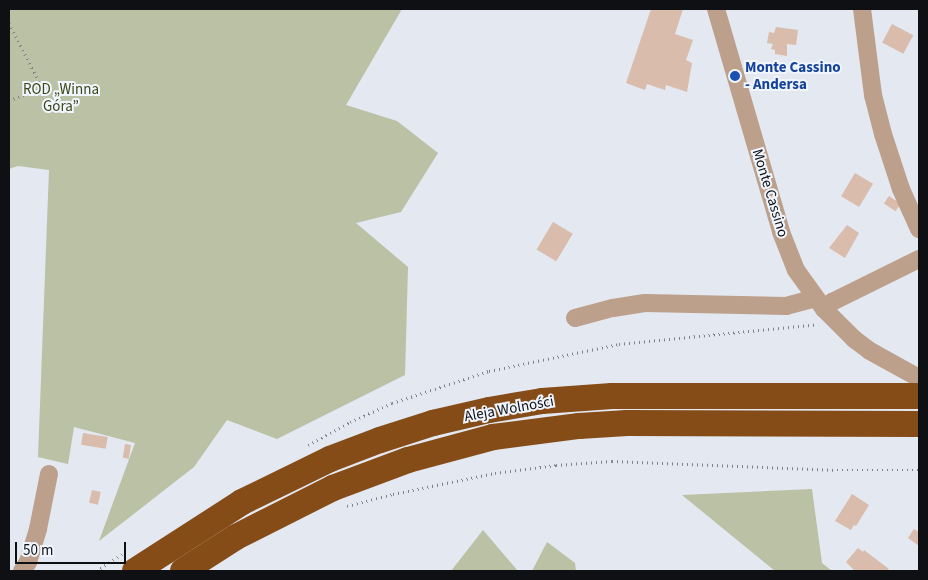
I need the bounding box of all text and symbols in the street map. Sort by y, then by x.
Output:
place label: Monte Cassino - Andersa [745,58,841,93]
marker: Monte Cassino - Andersa [729,70,741,82]
park label: ROD „Winna Góra” [23,80,99,115]
street label: Monte Cassino [748,147,792,239]
street label: Aleja Wolności [463,392,555,426]
scale bar [18,532,129,564]
text: 50 m [23,540,53,561]

